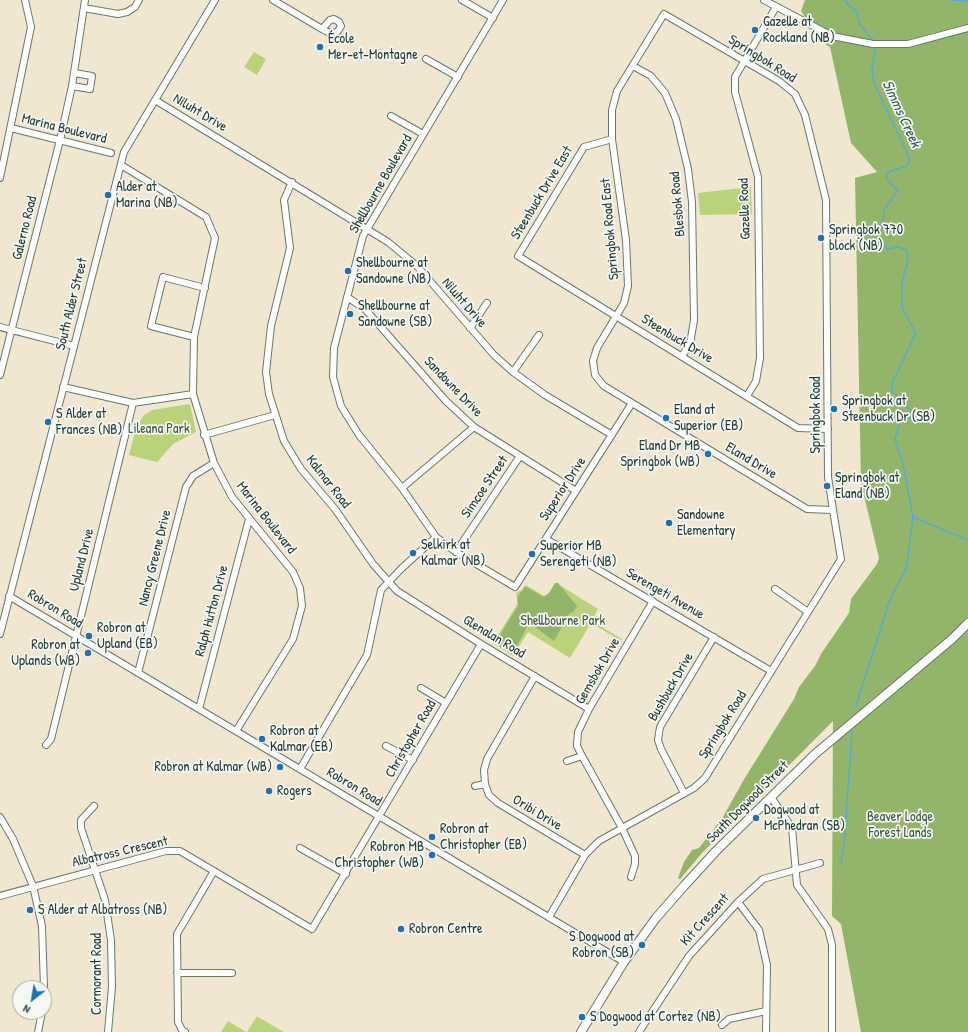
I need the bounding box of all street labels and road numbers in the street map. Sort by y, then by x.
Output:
street label: Springbok Road [725,32,799,86]
street label: Niluht Drive [170,90,230,136]
street label: Marina Boulevard [20,110,108,148]
street label: Shellbourne Boulevard [346,132,416,236]
street label: Steenbuck Drive East [508,143,576,243]
street label: Blesbok Road [667,171,689,237]
street label: Springbok Road East [597,177,623,281]
street label: Gazelle Road [736,178,754,240]
street label: Galerno Road [9,194,41,262]
street label: South Alder Street [52,256,92,352]
street label: Niluht Drive [438,275,490,331]
street label: Steenbuck Drive [638,311,716,367]
street label: Sandowne Drive [420,353,486,421]
street label: Springbok Road [808,377,824,453]
street label: Eland Drive [722,439,780,483]
street label: Kalmar Road [302,452,354,512]
street label: Simcoe Street [458,453,512,521]
street label: Superior Drive [536,454,590,524]
street label: Marina Boulevard [233,479,299,557]
street label: Nancy Greene Drive [135,508,175,608]
street label: Upland Drive [66,527,98,593]
street label: Ralph Hutton Drive [192,563,232,659]
street label: Serengeti Avenue [623,565,707,623]
street label: Robron Road [24,586,86,632]
street label: Glenalan Road [460,612,528,662]
street label: Gemsbok Drive [572,635,624,707]
street label: Bushbuck Drive [645,650,697,724]
street label: Springbok Road [696,688,750,762]
street label: Christopher Road [382,697,440,781]
street label: South Dogwood Street [703,757,793,847]
street label: Robron Road [323,764,385,810]
street label: Oribi Drive [509,792,565,834]
street label: Albatross Crescent [70,833,170,871]
street label: Kit Crescent [677,890,733,950]
street label: Cormorant Road [89,933,105,1015]

